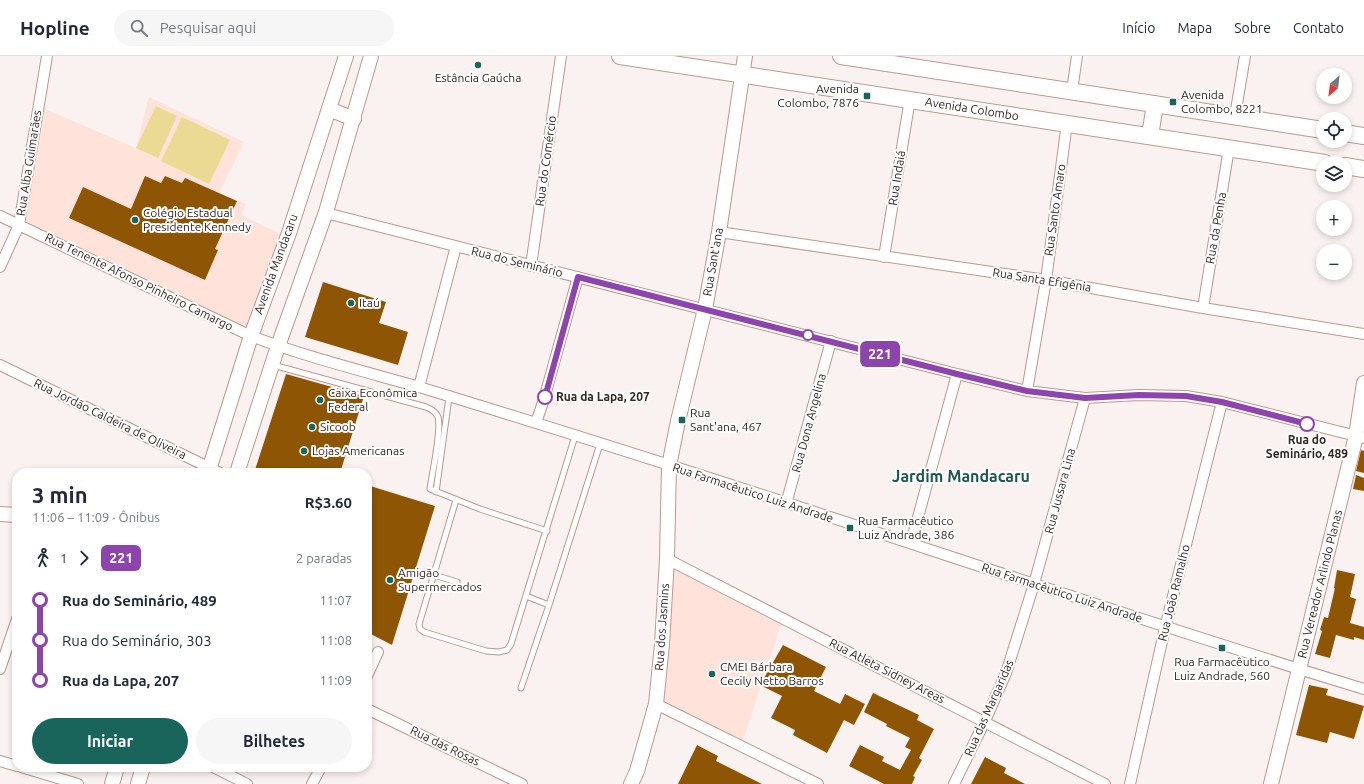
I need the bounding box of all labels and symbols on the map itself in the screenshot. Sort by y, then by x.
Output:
marker: Estância Gaúcha [473,60,483,70]
north arrow [1316,68,1352,104]
place label: Estância Gaúcha [435,71,521,84]
place label: Avenida Colombo, 7876 [777,82,859,109]
place label: Avenida Colombo, 8221 [1181,88,1263,115]
marker: Avenida Colombo, 7876 [862,91,872,101]
street label: Avenida Colombo [924,95,1020,122]
marker: Avenida Colombo, 8221 [1168,97,1178,107]
street label: Rua Alba Guimarães [14,109,43,217]
street label: Rua do Comércio [533,115,558,207]
street label: Rua Indaiá [886,150,907,206]
street label: Rua Santo Amaro [1042,163,1067,257]
street label: Rua da Penha [1203,191,1228,265]
place label: Colégio Estadual Presidente Kennedy [143,206,251,233]
street label: Avenida Mandacaru [251,212,300,316]
marker: Colégio Estadual Presidente Kennedy [130,215,140,225]
street label: Rua Sant'ana [700,227,725,297]
street label: Rua Tenente Afonso Pinheiro Camargo [43,230,235,333]
street label: Rua do Seminário [470,244,564,279]
street label: Rua Santa Efigênia [992,265,1092,294]
place label: Itaú [359,296,380,309]
marker: Itaú [346,298,356,308]
unlabelled marker [802,329,814,341]
line badge: 221 [857,341,903,367]
street label: Rua Dona Angelina [789,372,828,474]
street label: Rua Jordão Caldeira de Oliveira [32,376,189,461]
place label: Caixa Econômica Federal [328,386,418,413]
marker: Rua da Lapa, 207 [537,389,553,405]
place label: Rua da Lapa, 207 [556,390,650,403]
marker: Caixa Econômica Federal [315,395,325,405]
place label: Rua Sant'ana, 467 [690,406,762,433]
marker: Rua Sant'ana, 467 [677,415,687,425]
marker: Rua do Seminário, 489 [1299,416,1315,432]
place label: Sicoob [320,420,356,433]
marker: Sicoob [307,422,317,432]
place label: Rua do Seminário, 489 [1266,433,1348,460]
place label: Lojas Americanas [312,444,404,457]
marker: Lojas Americanas [299,446,309,456]
street label: Rua Jussara Lina [1042,447,1077,535]
street label: Rua Farmacêutico Luiz Andrade [671,460,835,525]
district label: Jardim Mandacaru [892,467,1030,485]
street label: Rua Vereador Arlindo Planas [1295,508,1344,659]
place label: Rua Farmacêutico Luiz Andrade, 386 [858,514,954,541]
marker: Rua Farmacêutico Luiz Andrade, 386 [845,523,855,533]
street label: Rua João Ramalho [1155,543,1192,643]
street label: Rua Farmacêutico Luiz Andrade [980,560,1144,625]
place label: Amigão Supermercados [398,566,482,593]
marker: Amigão Supermercados [385,575,395,585]
street label: Rua dos Jasmins [652,583,671,671]
street label: Rua Atleta Sidney Areas [827,636,947,705]
marker: Rua Farmacêutico Luiz Andrade, 560 [1217,643,1227,653]
place label: Rua Farmacêutico Luiz Andrade, 560 [1174,655,1270,682]
street label: Rua das Margaridas [961,657,1016,758]
place label: CMEI Bárbara Cecily Netto Barros [720,660,824,687]
marker: CMEI Bárbara Cecily Netto Barros [707,669,717,679]
street label: Rua das Rosas [408,723,482,768]

